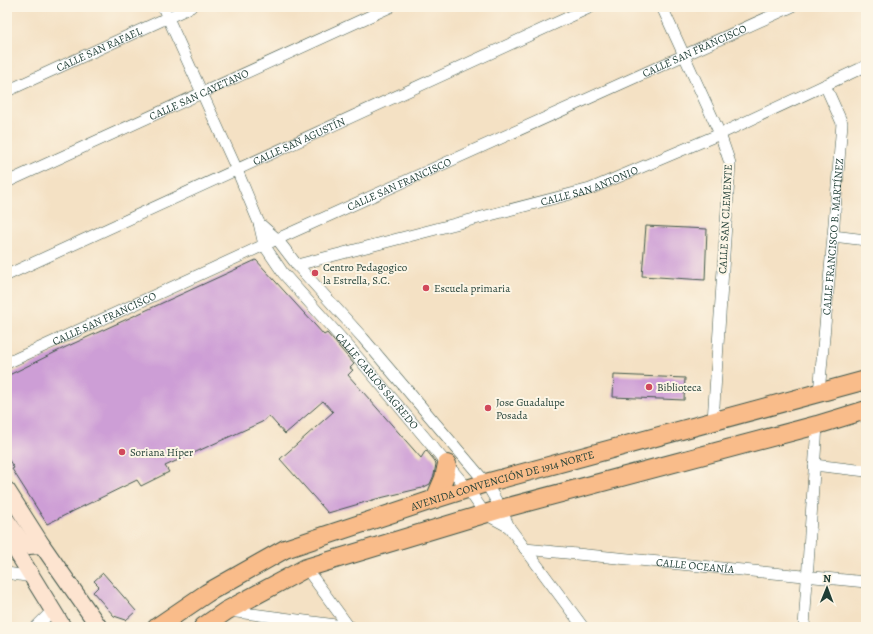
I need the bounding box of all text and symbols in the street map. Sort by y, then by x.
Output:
street label: CALLE SAN FRANCISCO [640,21,749,81]
street label: CALLE SAN RAFAEL [54,23,145,75]
street label: CALLE SAN CAYETANO [147,65,252,124]
street label: CALLE SAN AGUSTÍN [250,114,348,169]
street label: CALLE SAN FRANCISCO [345,154,454,215]
street label: CALLE FRANCISCO B. MARTÍNEZ [819,158,847,316]
street label: CALLE SAN ANTONIO [539,162,641,210]
street label: CALLE SAN CLEMENTE [715,164,736,274]
place label: Centro Pedagogico la Estrella, S.C. [323,260,408,288]
marker: Centro Pedagogico la Estrella, S.C. [310,268,320,278]
place label: Escuela primaria [434,281,511,296]
marker: Escuela primaria [421,283,431,293]
street label: CALLE SAN FRANCISCO [50,288,159,349]
street label: CALLE CARLOS SAGREDO [332,330,422,433]
place label: Biblioteca [657,380,703,395]
marker: Biblioteca [644,382,654,392]
place label: Jose Guadalupe Posada [496,395,565,423]
marker: Jose Guadalupe Posada [483,403,493,413]
place label: Soriana Híper [130,445,193,460]
marker: Soriana Híper [117,447,127,457]
street label: AVENIDA CONVENCIÓN DE 1914 NORTE [408,447,596,515]
street label: CALLE OCEANÍA [655,555,735,577]
north arrow [807,568,847,608]
text: N [823,571,831,586]

